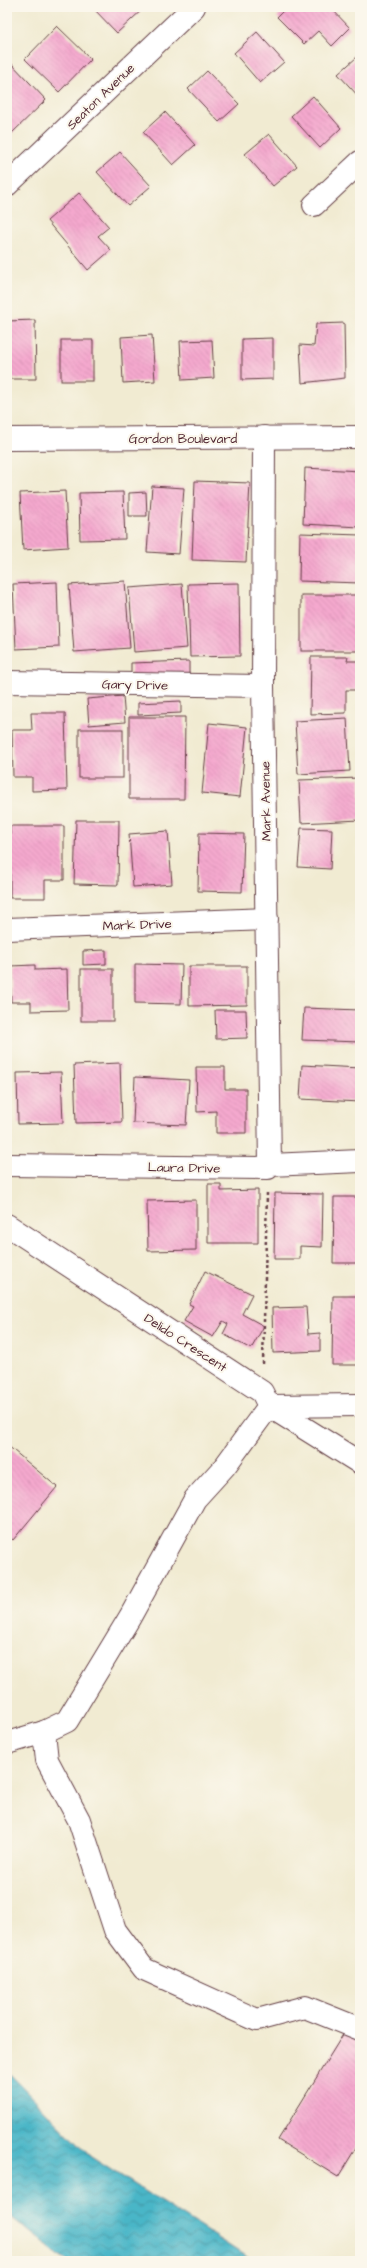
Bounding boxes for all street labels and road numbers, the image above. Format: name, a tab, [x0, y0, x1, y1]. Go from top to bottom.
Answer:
street label: Seaton Avenue	[63, 60, 139, 134]
street label: Gordon Boulevard	[129, 430, 238, 448]
street label: Gary Drive	[102, 675, 168, 696]
street label: Mark Avenue	[256, 761, 276, 841]
street label: Mark Drive	[102, 915, 172, 935]
street label: Laura Drive	[148, 1158, 220, 1178]
street label: Delido Crescent	[140, 1309, 231, 1377]

